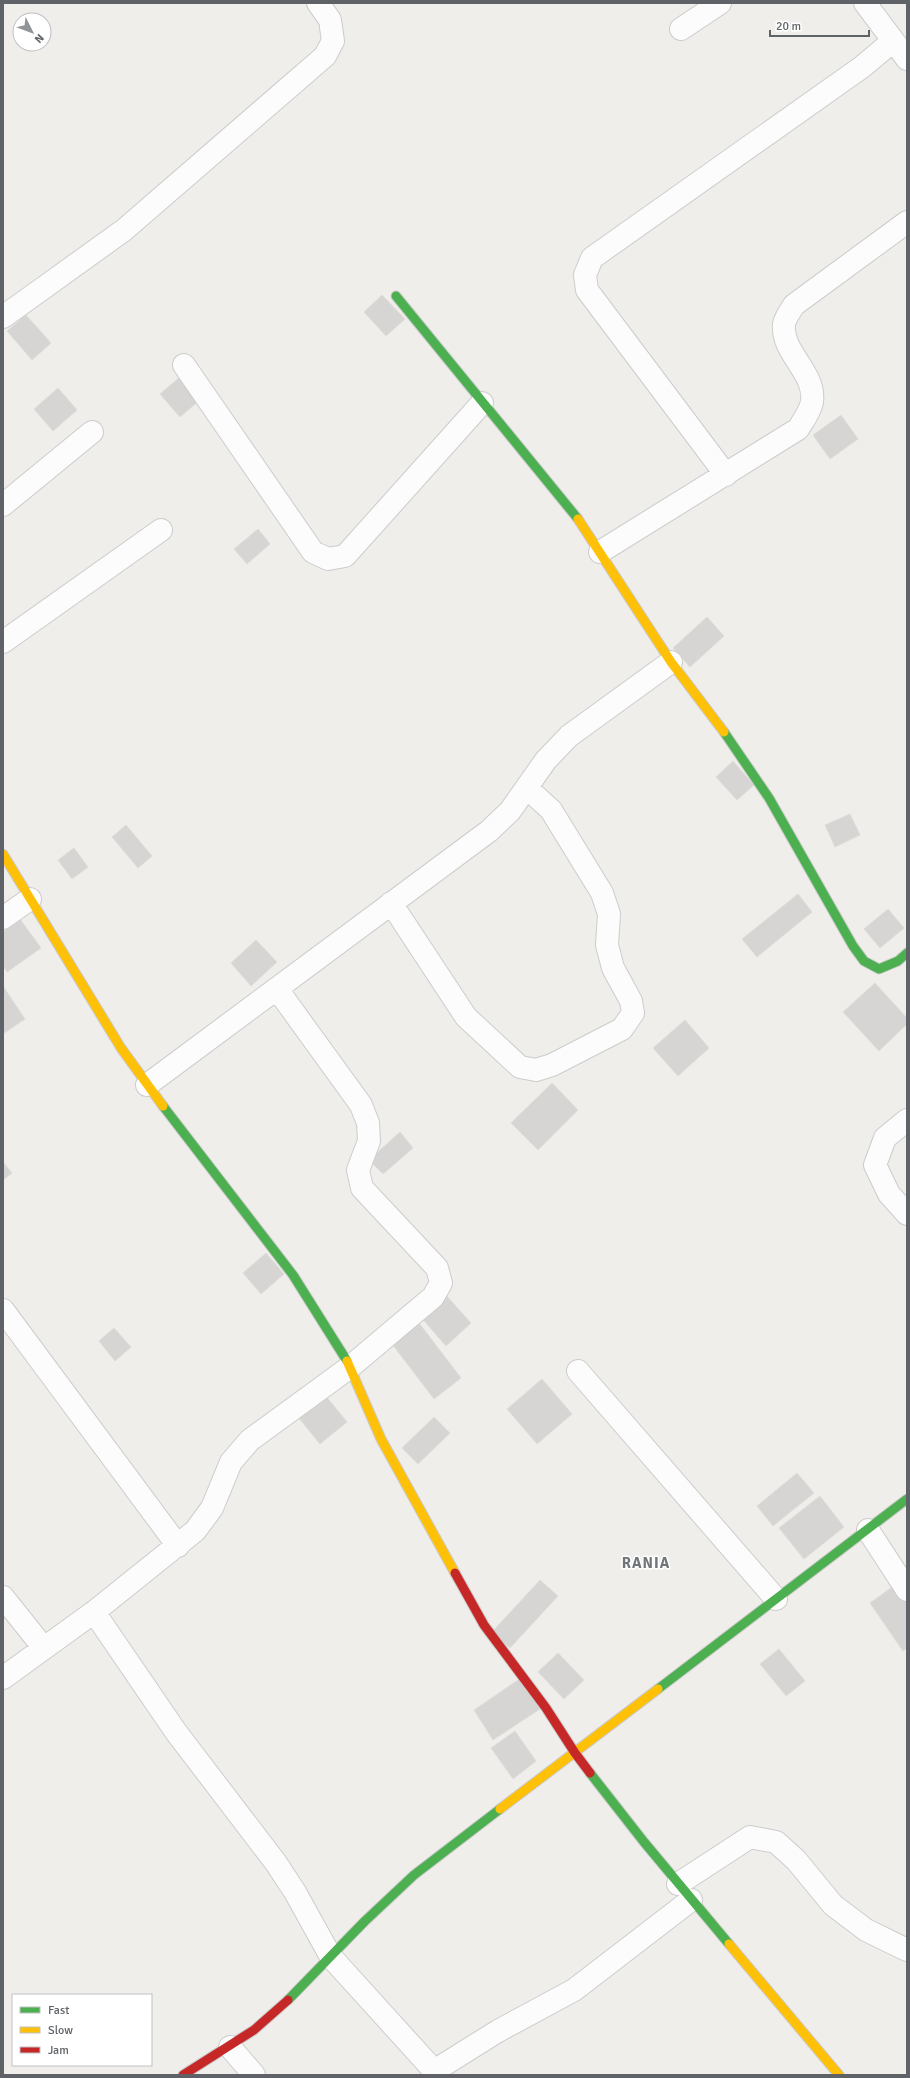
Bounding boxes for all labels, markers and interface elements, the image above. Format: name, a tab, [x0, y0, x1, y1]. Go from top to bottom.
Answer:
north arrow	[12, 12, 52, 52]
scale bar	[770, 12, 869, 38]
text: 20 m	[776, 19, 801, 34]
text: N	[32, 31, 46, 46]
district label: RANIA	[622, 1554, 670, 1572]
legend	[12, 1994, 152, 2066]
text: Fast	[48, 2003, 69, 2018]
text: Slow	[48, 2023, 73, 2038]
text: Jam	[48, 2043, 69, 2058]

